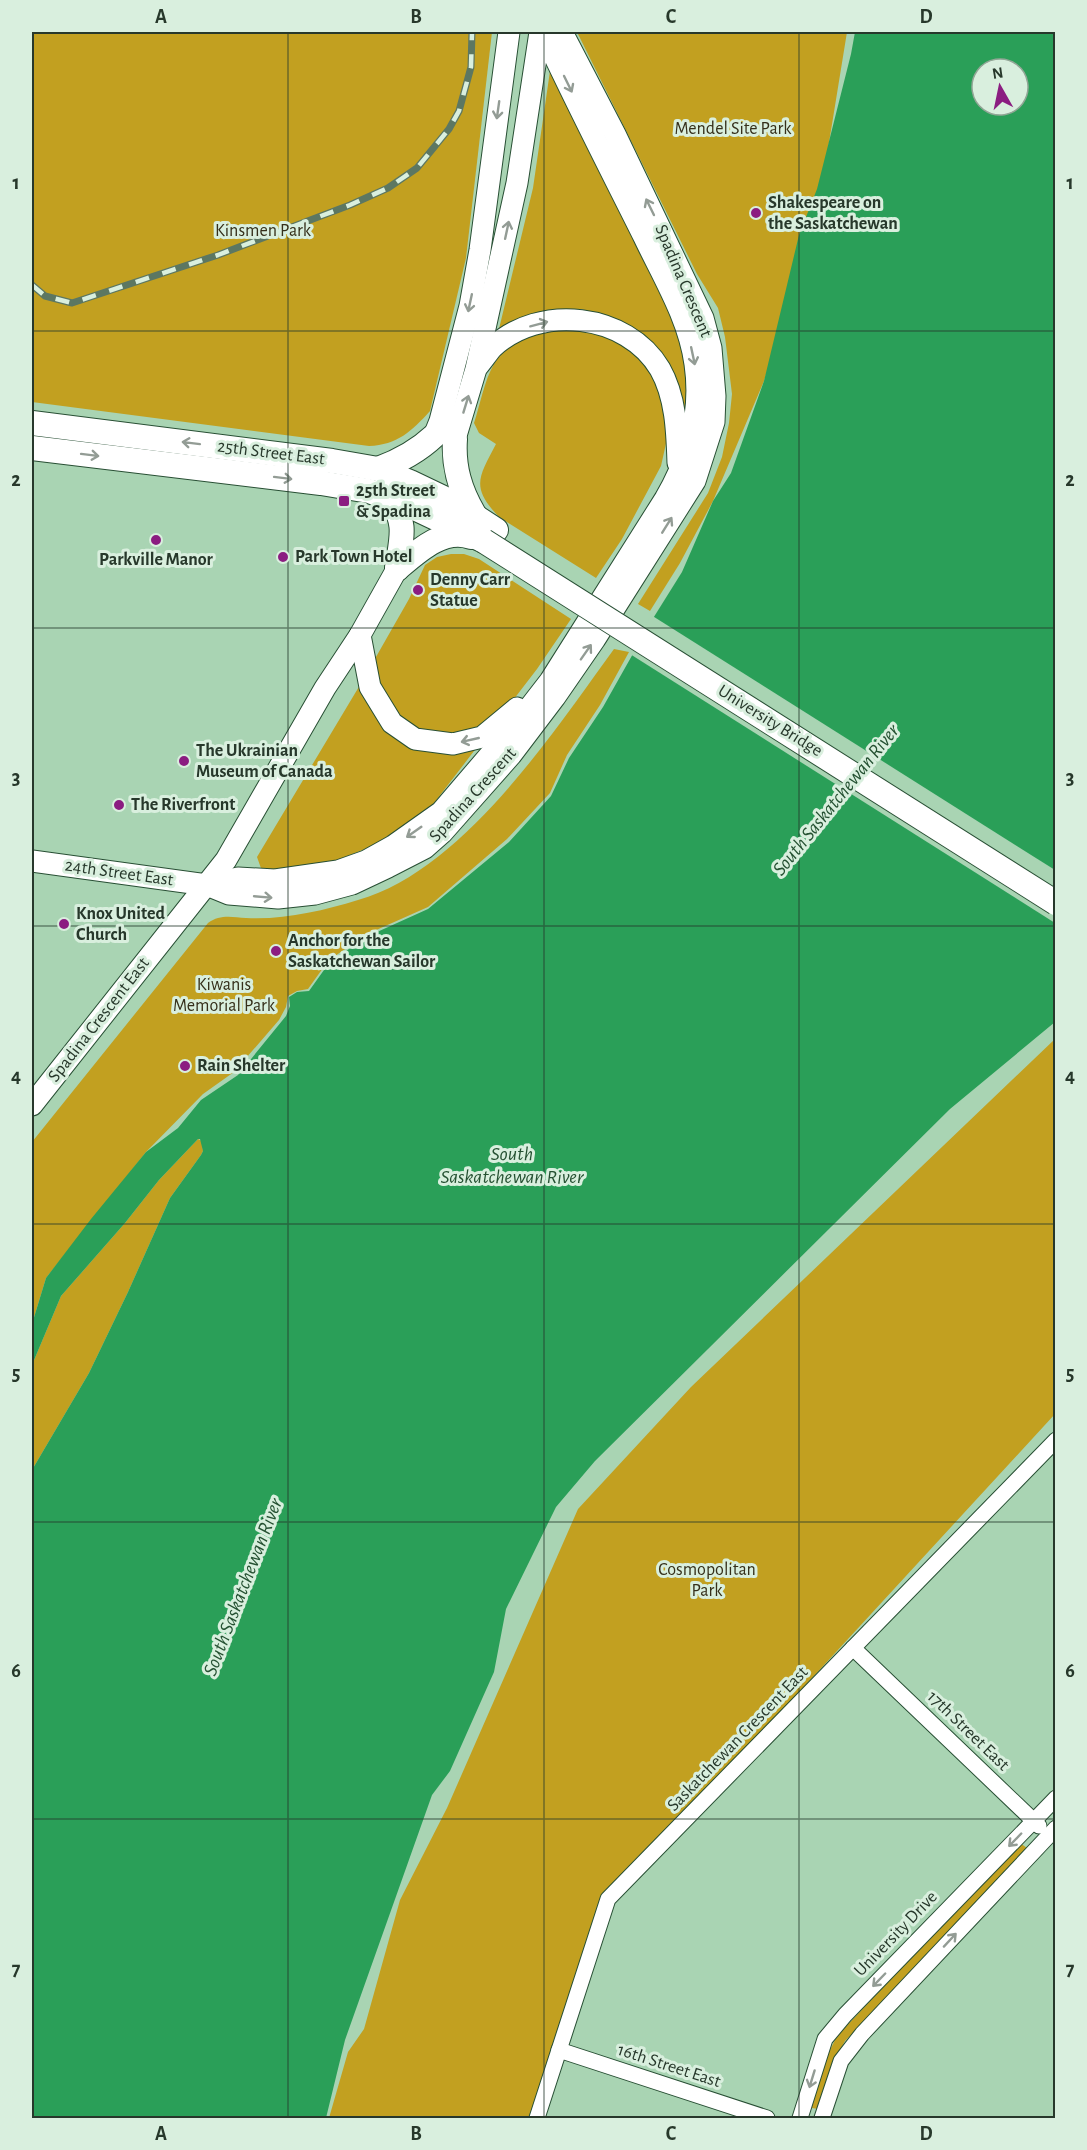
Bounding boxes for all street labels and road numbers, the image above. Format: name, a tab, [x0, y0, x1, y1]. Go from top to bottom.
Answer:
street label: Spadina Crescent	[651, 222, 715, 340]
street label: 25th Street East	[216, 437, 326, 469]
street label: University Bridge	[715, 682, 825, 760]
street label: Spadina Crescent	[426, 744, 520, 846]
street label: 24th Street East	[64, 856, 175, 890]
street label: Spadina Crescent East	[45, 954, 153, 1086]
street label: Saskatchewan Crescent East	[664, 1663, 812, 1815]
street label: 17th Street East	[924, 1688, 1013, 1775]
street label: University Drive	[851, 1888, 941, 1980]
street label: 16th Street East	[615, 2041, 723, 2091]

